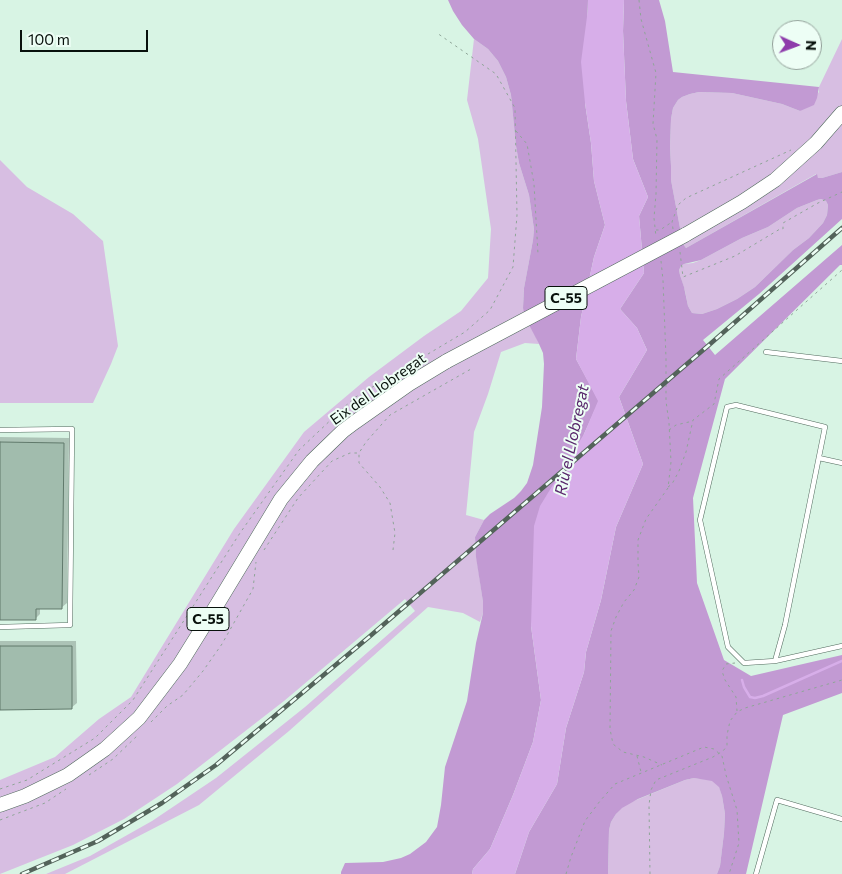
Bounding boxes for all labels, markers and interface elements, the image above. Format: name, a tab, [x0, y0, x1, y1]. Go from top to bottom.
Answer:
scale bar	[22, 20, 150, 52]
north arrow	[772, 20, 822, 70]
text: 100 m	[28, 30, 70, 48]
text: N	[803, 40, 820, 51]
road number: C-55	[545, 286, 587, 310]
street label: Eix del Llobregat	[327, 349, 429, 429]
water label: Riu el Llobregat	[551, 383, 593, 497]
road number: C-55	[187, 608, 229, 630]

